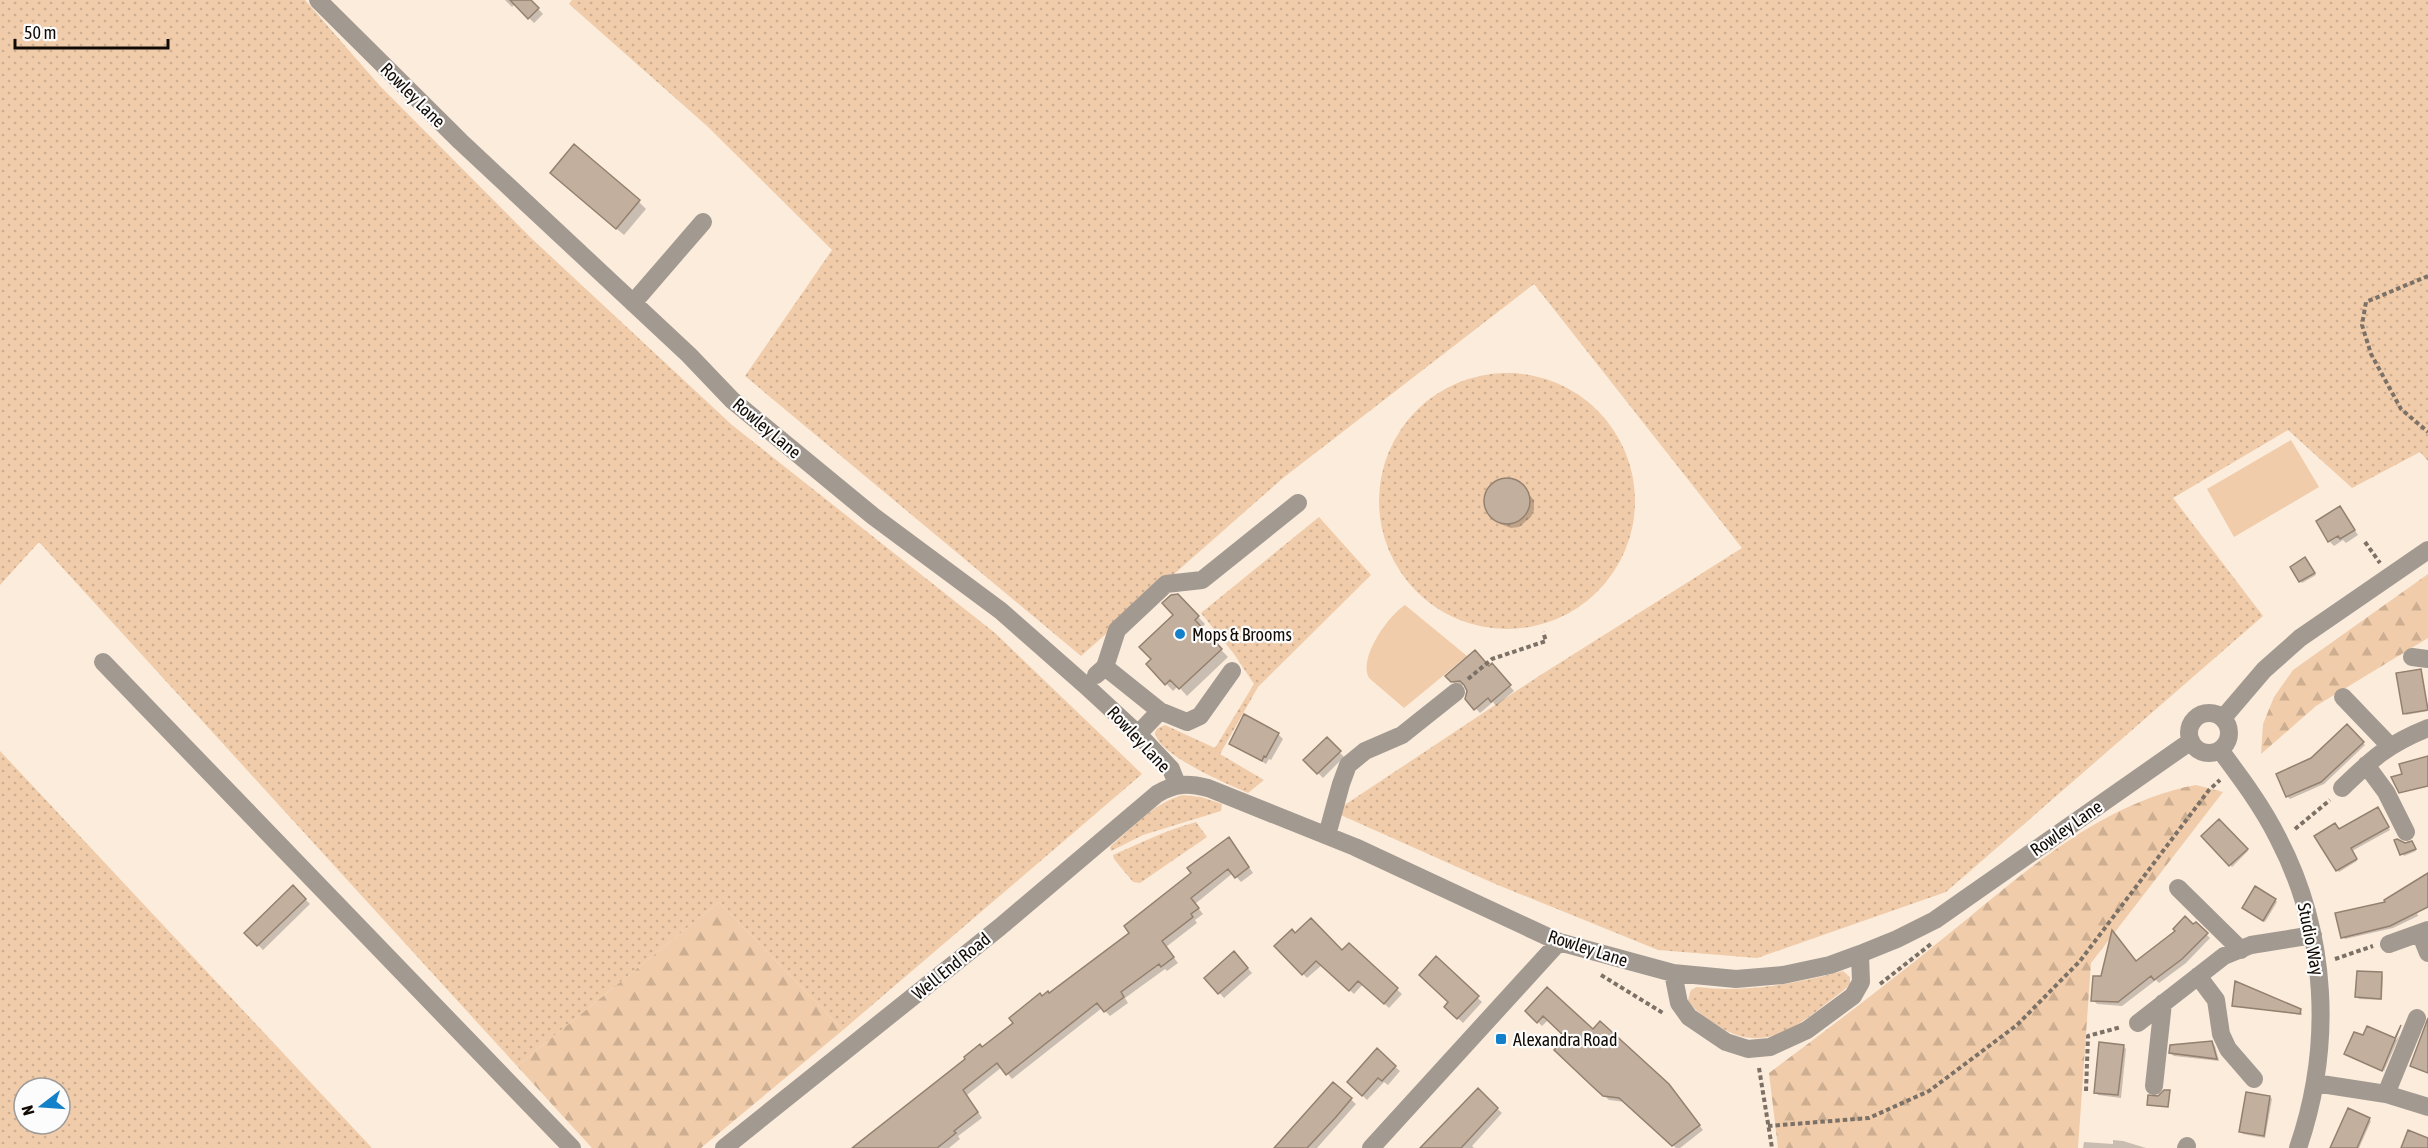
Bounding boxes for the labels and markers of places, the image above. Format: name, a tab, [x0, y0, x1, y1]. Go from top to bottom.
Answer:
place label: Mops & Brooms	[1192, 624, 1292, 645]
marker: Mops & Brooms	[1173, 627, 1187, 641]
place label: Alexandra Road	[1513, 1029, 1617, 1050]
marker: Alexandra Road	[1494, 1032, 1508, 1046]

